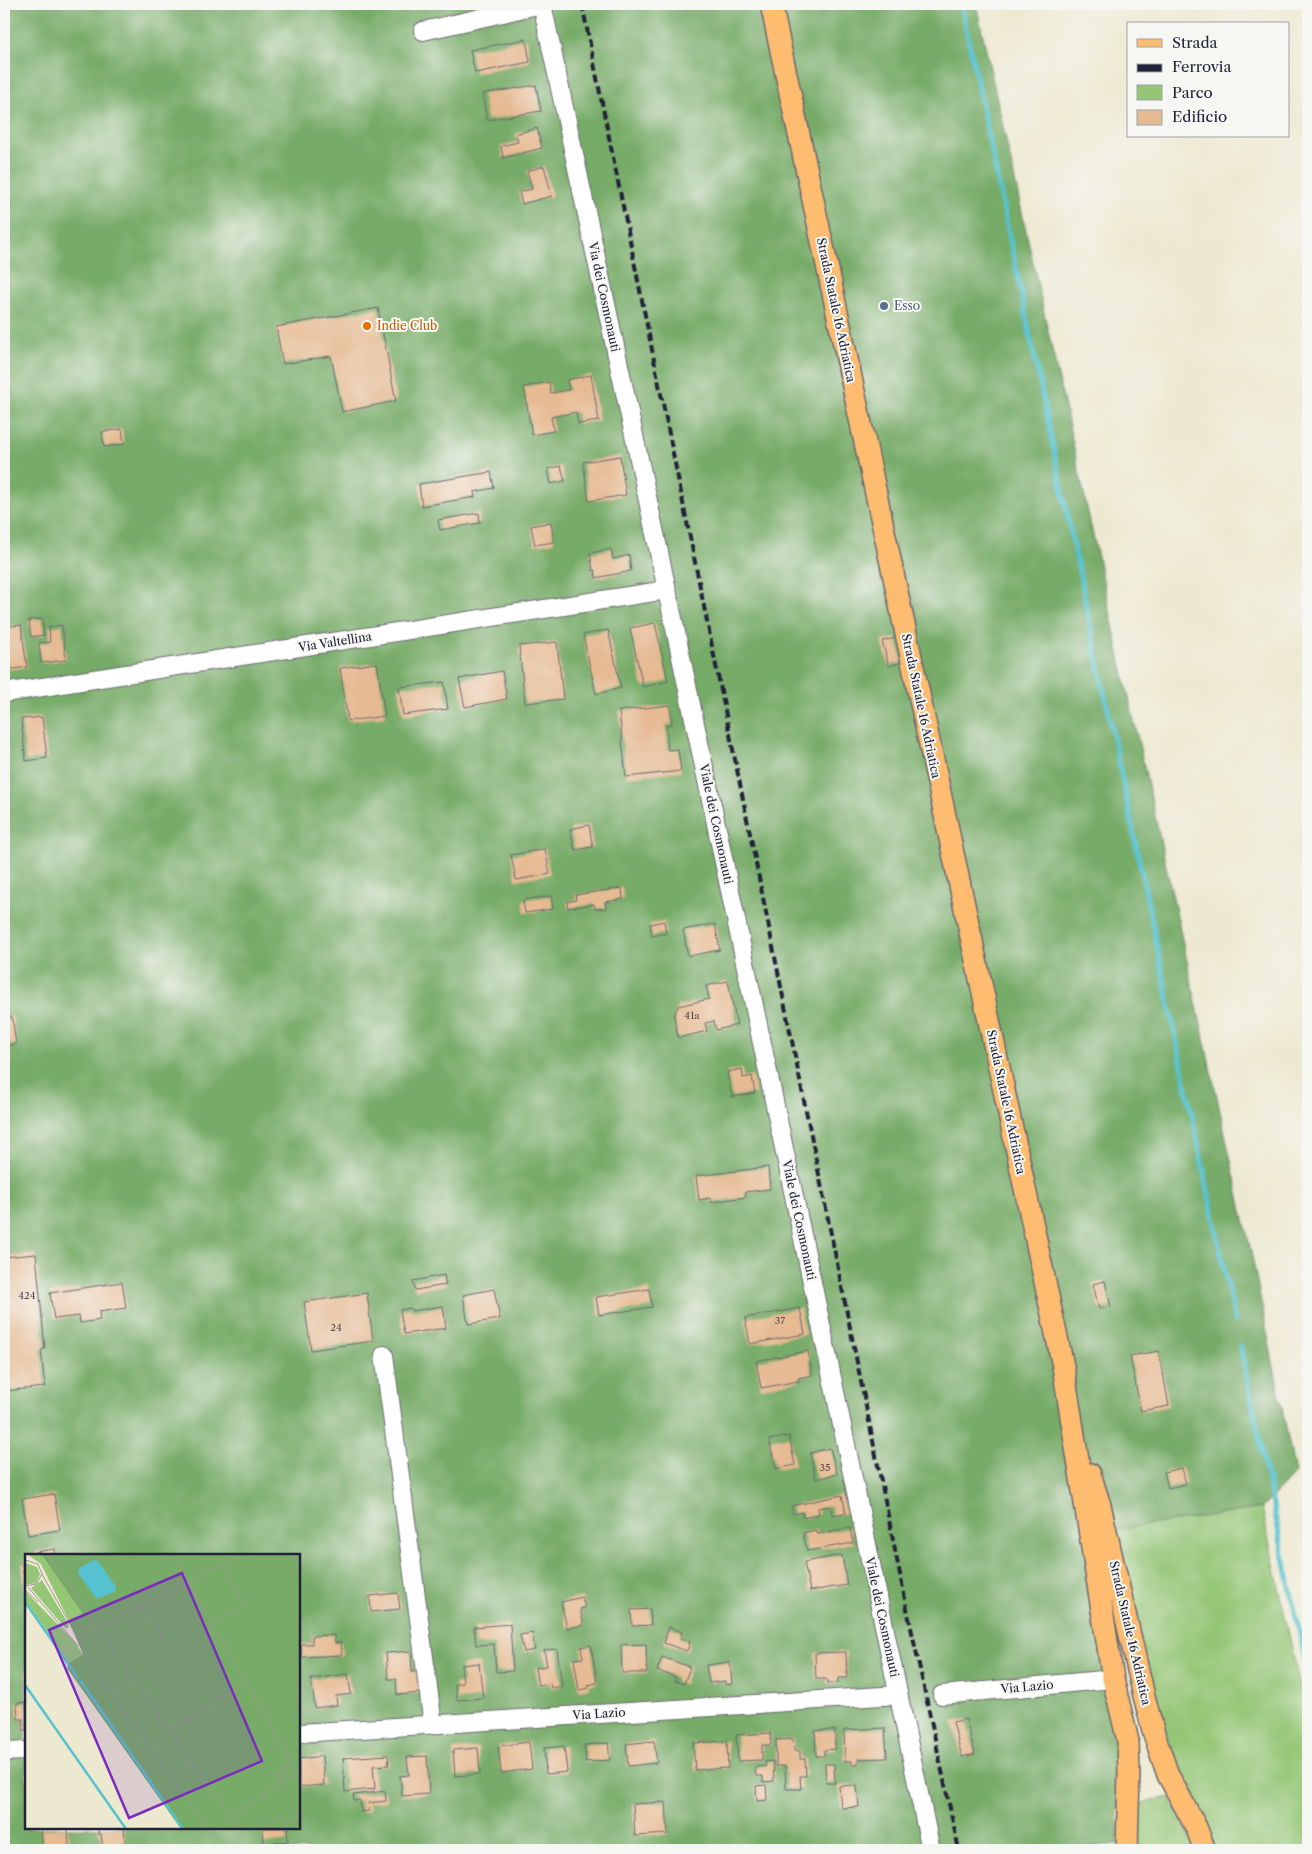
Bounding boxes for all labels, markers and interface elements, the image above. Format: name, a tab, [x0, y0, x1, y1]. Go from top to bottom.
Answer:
legend	[1127, 22, 1290, 138]
text: Strada	[1172, 33, 1218, 52]
text: Ferrovia	[1172, 57, 1231, 76]
text: Parco	[1172, 83, 1213, 102]
text: Edificio	[1172, 107, 1227, 126]
street label: Strada Statale 16 Adriatica	[814, 236, 859, 384]
street label: Via dei Cosmonauti	[585, 240, 624, 354]
place label: Esso	[894, 298, 920, 313]
marker: Esso	[878, 300, 890, 312]
place label: Indie Club	[377, 318, 437, 333]
marker: Indie Club	[361, 320, 373, 332]
street label: Via Valtellina	[296, 628, 373, 655]
street label: Strada Statale 16 Adriatica	[899, 632, 944, 780]
street label: Viale dei Cosmonauti	[696, 761, 737, 886]
house number: 41a	[684, 1009, 700, 1022]
street label: Strada Statale 16 Adriatica	[984, 1028, 1029, 1176]
street label: Viale dei Cosmonauti	[779, 1157, 820, 1282]
house number: 424	[18, 1289, 36, 1302]
house number: 37	[775, 1314, 785, 1327]
house number: 24	[330, 1321, 342, 1334]
house number: 35	[820, 1461, 830, 1474]
inset map	[25, 1554, 300, 1829]
street label: Viale dei Cosmonauti	[862, 1554, 903, 1679]
street label: Strada Statale 16 Adriatica	[1107, 1559, 1155, 1707]
street label: Via Lazio	[999, 1677, 1054, 1696]
street label: Via Lazio	[571, 1704, 626, 1723]

